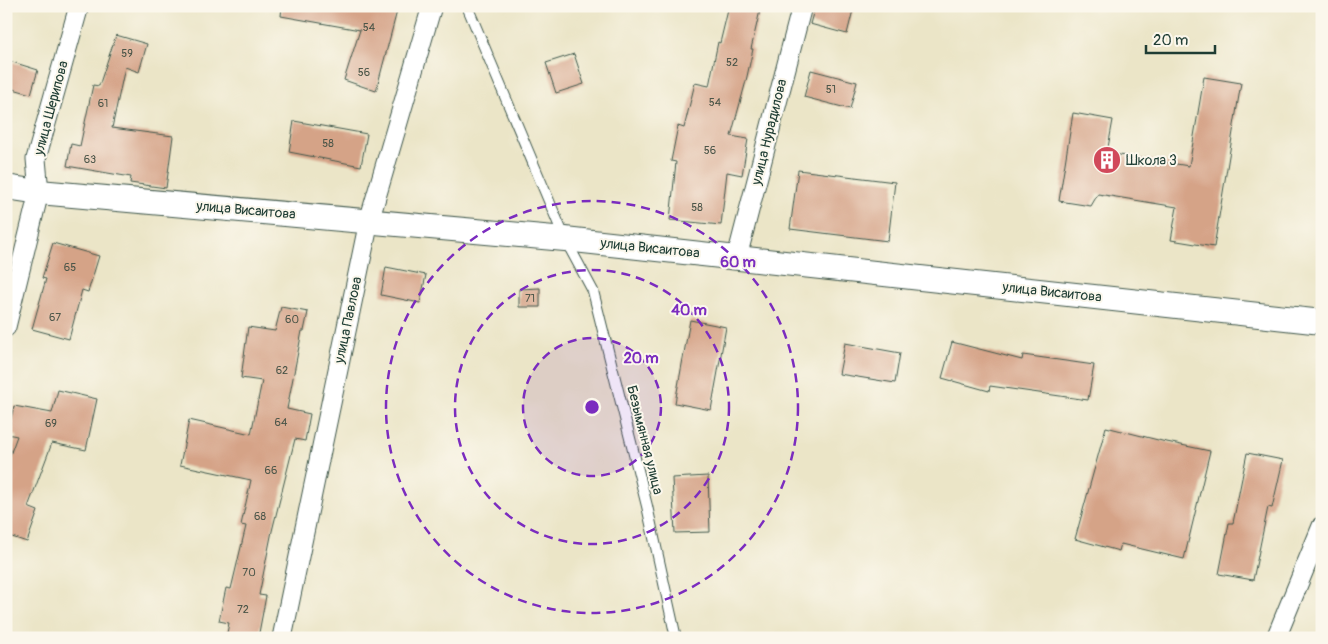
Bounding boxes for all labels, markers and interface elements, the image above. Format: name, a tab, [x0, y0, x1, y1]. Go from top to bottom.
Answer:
house number: 54	[363, 21, 376, 34]
scale bar	[1146, 22, 1214, 54]
text: 20 m	[1153, 31, 1188, 50]
house number: 59	[121, 47, 133, 60]
house number: 52	[726, 56, 738, 69]
street label: улица Шерипова	[30, 59, 72, 158]
house number: 56	[358, 66, 370, 79]
street label: улица Нурадилова	[747, 77, 790, 188]
house number: 51	[826, 83, 836, 96]
house number: 54	[709, 96, 722, 109]
house number: 61	[98, 97, 108, 110]
house number: 58	[322, 137, 334, 150]
house number: 56	[704, 144, 716, 157]
building icon: Школа 3	[1092, 145, 1122, 175]
place label: Школа 3	[1126, 152, 1177, 169]
house number: 63	[84, 153, 96, 166]
street label: улица Висаитова	[195, 197, 296, 223]
house number: 58	[691, 201, 703, 214]
street label: улица Висаитова	[598, 234, 701, 262]
text: 60 m	[720, 253, 756, 272]
house number: 65	[64, 261, 76, 274]
street label: улица Павлова	[330, 275, 365, 366]
street label: улица Висаитова	[1000, 278, 1103, 306]
house number: 71	[525, 292, 535, 305]
text: 40 m	[671, 301, 707, 320]
house number: 67	[49, 311, 61, 324]
house number: 60	[285, 313, 299, 326]
text: 20 m	[623, 349, 659, 368]
house number: 62	[276, 364, 288, 377]
street label: Безымянная улица	[623, 384, 667, 496]
centre of rings	[583, 398, 601, 416]
house number: 64	[275, 416, 288, 429]
house number: 69	[45, 417, 57, 430]
house number: 66	[265, 464, 277, 477]
house number: 68	[254, 510, 266, 523]
house number: 70	[242, 566, 256, 579]
house number: 72	[237, 603, 249, 616]

